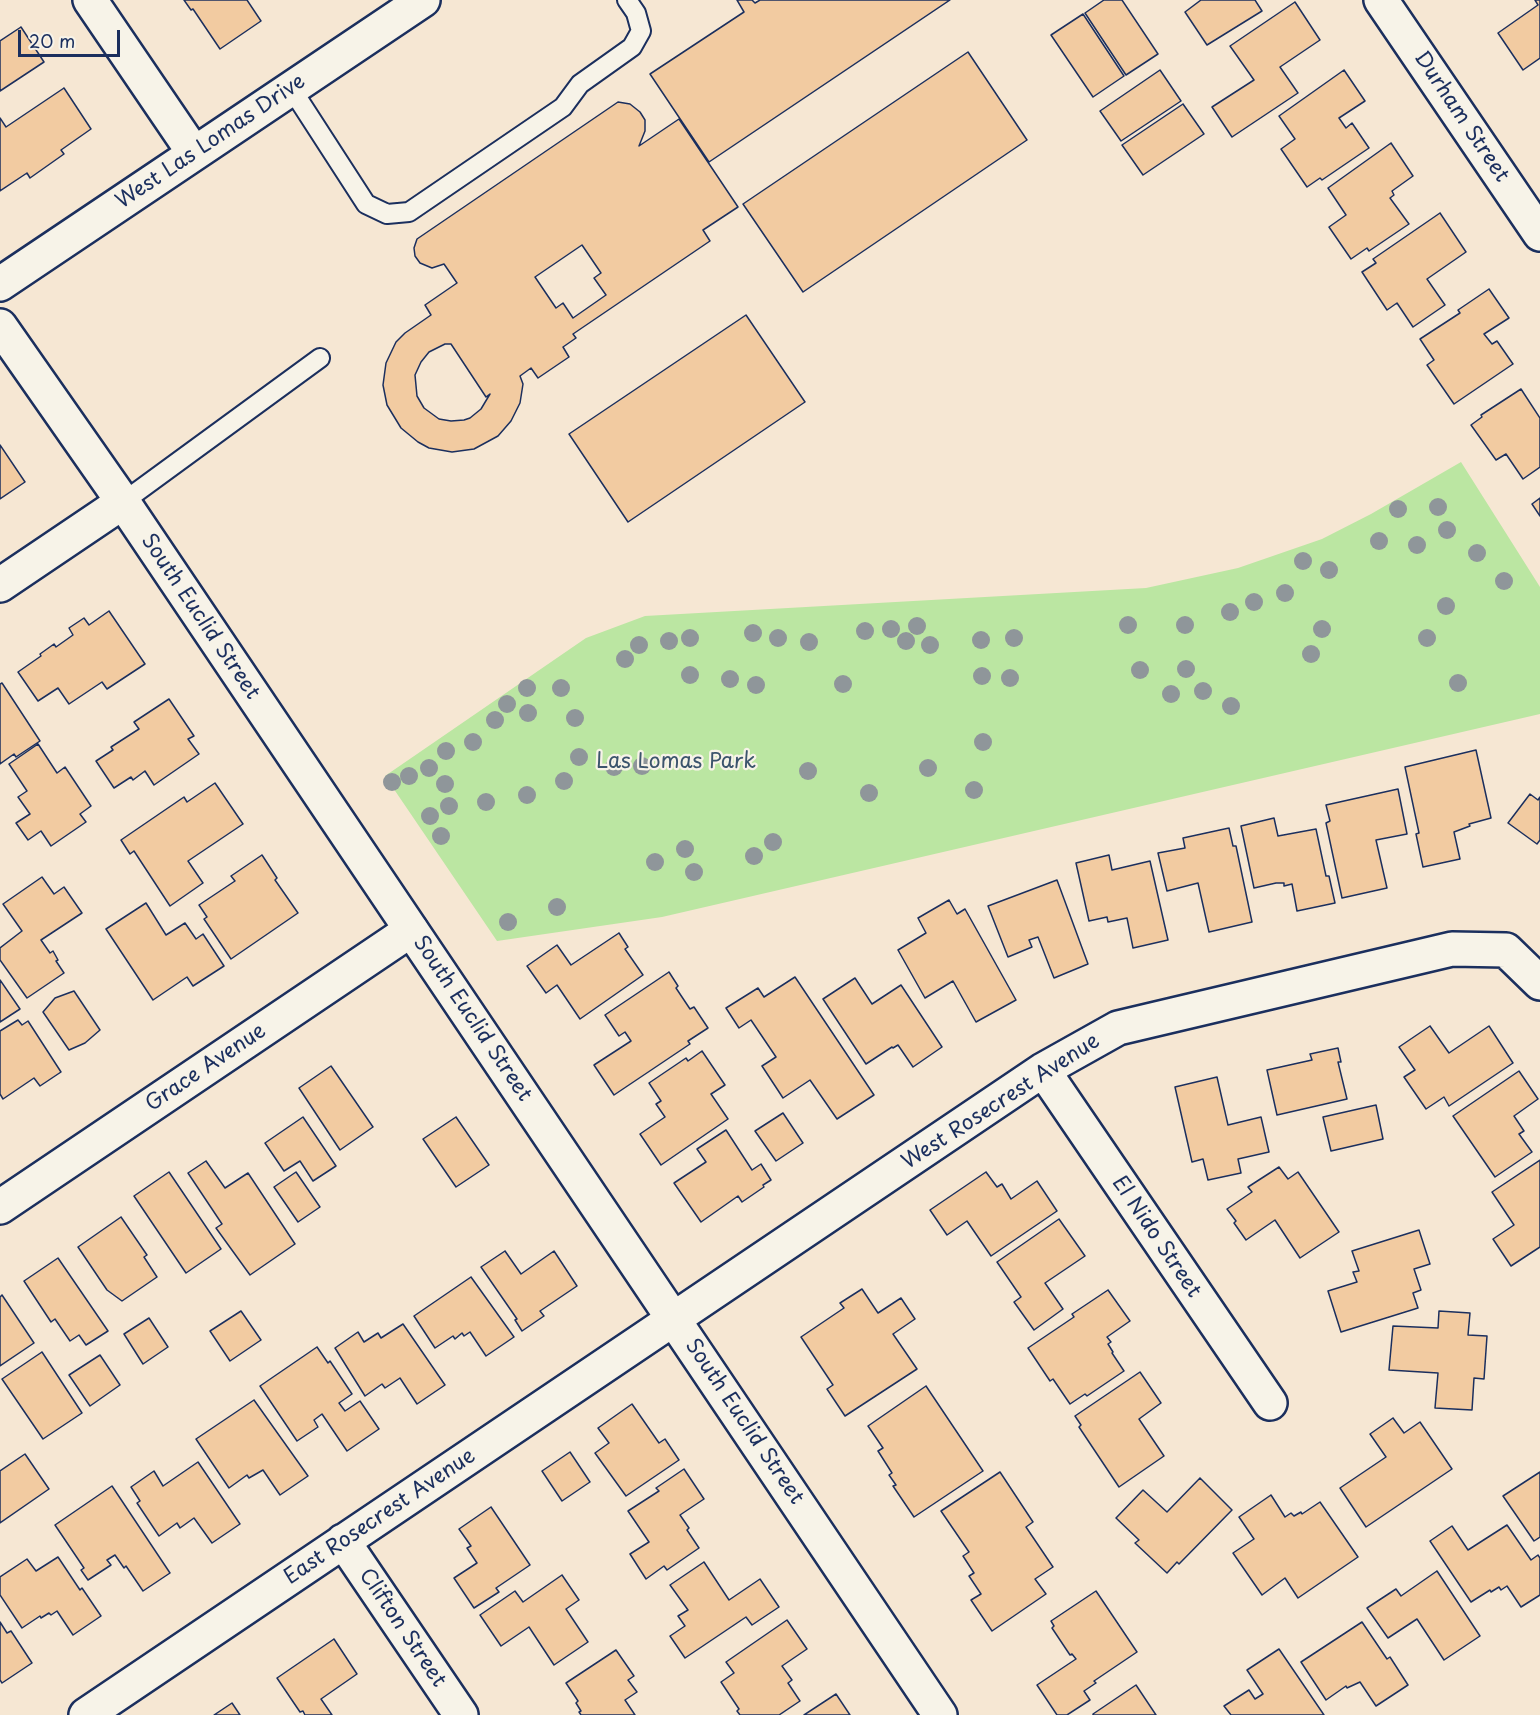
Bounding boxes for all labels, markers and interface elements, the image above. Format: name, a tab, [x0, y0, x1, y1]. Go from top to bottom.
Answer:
scale bar	[21, 18, 123, 56]
text: 20 m	[29, 27, 75, 54]
street label: Durham Street	[1408, 47, 1514, 187]
street label: West Las Lomas Drive	[112, 69, 310, 215]
street label: South Euclid Street	[135, 530, 265, 704]
park label: Las Lomas Park	[596, 749, 756, 775]
street label: South Euclid Street	[407, 932, 537, 1106]
street label: Grace Avenue	[141, 1019, 271, 1117]
street label: West Rosecrest Avenue	[897, 1029, 1105, 1175]
street label: El Nido Street	[1106, 1171, 1206, 1303]
street label: South Euclid Street	[679, 1335, 809, 1509]
street label: East Rosecrest Avenue	[280, 1444, 480, 1590]
street label: Clifton Street	[353, 1564, 451, 1692]

